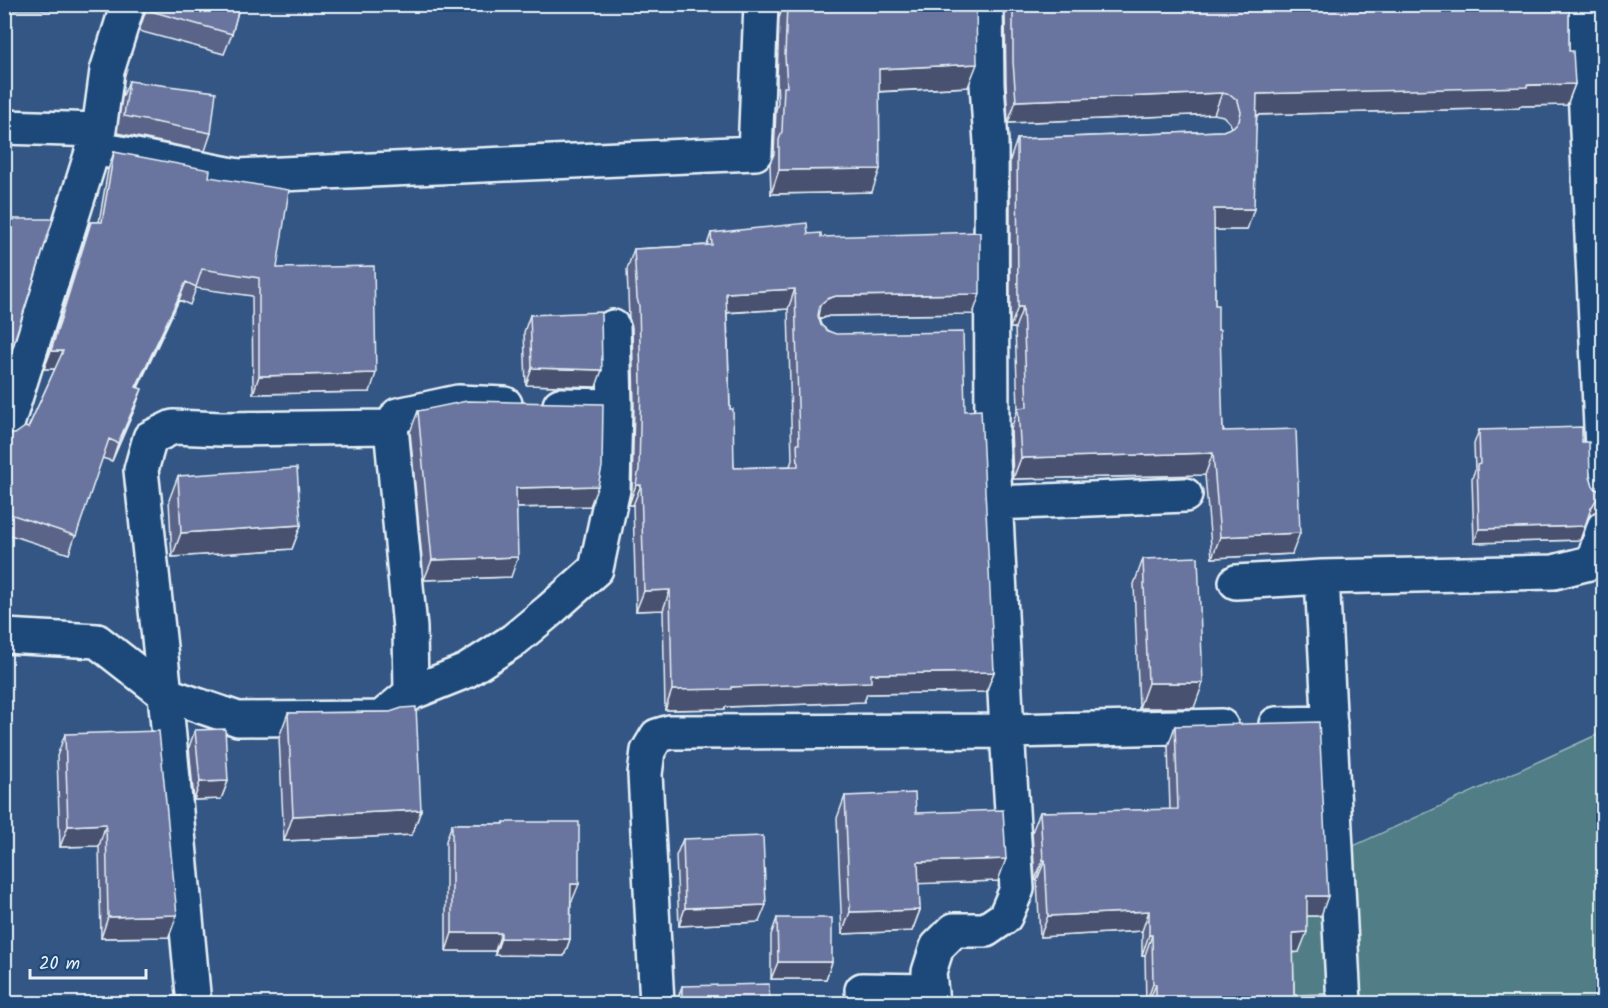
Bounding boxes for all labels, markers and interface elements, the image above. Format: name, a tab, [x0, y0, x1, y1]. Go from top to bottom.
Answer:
scale bar	[30, 942, 146, 980]
text: 20 m	[39, 950, 80, 979]

